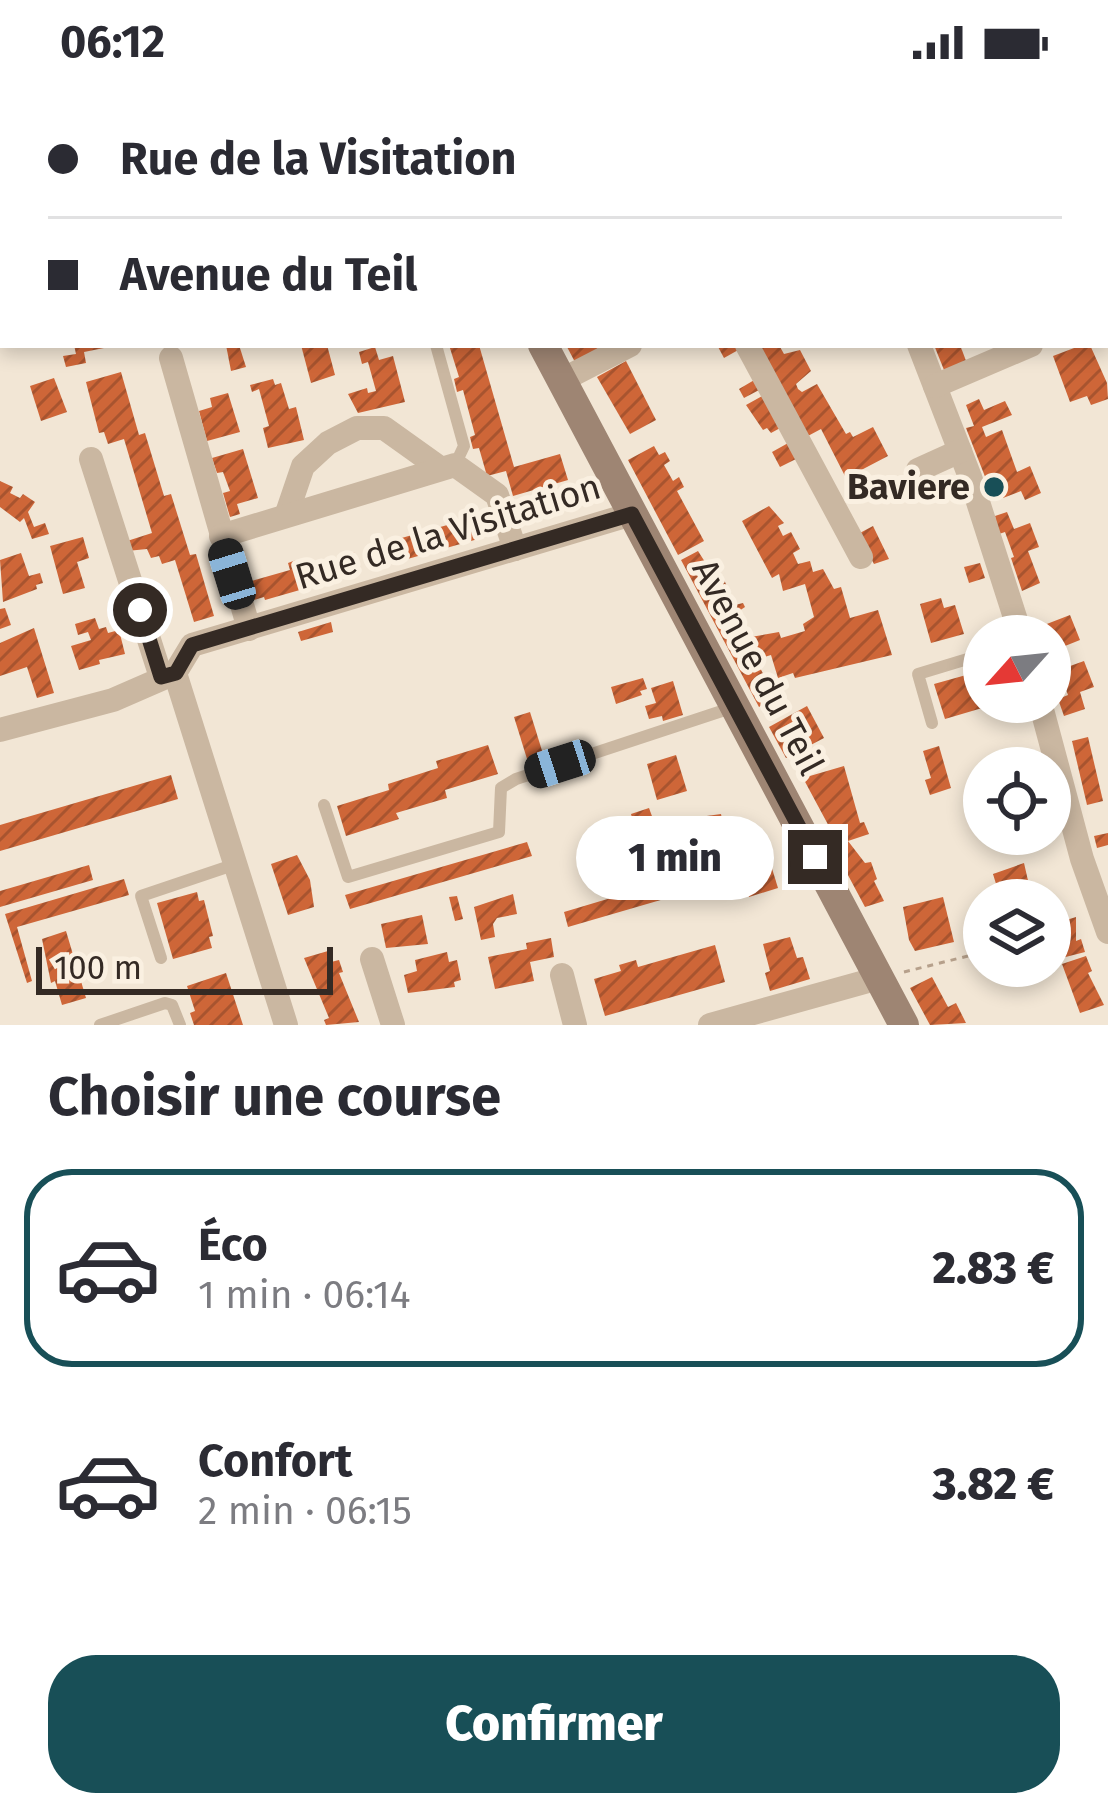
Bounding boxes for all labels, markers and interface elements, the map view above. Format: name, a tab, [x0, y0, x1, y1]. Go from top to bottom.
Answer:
text: 06:12	[60, 15, 165, 69]
text: Rue de la Visitation	[120, 132, 517, 186]
text: Avenue du Teil	[120, 248, 417, 302]
street label: Rue de la Visitation	[290, 465, 606, 599]
place label: Baviere	[847, 465, 970, 509]
marker: Baviere	[981, 474, 1007, 500]
car	[204, 534, 260, 614]
street label: Avenue du Teil	[683, 552, 833, 782]
route start	[113, 583, 167, 637]
north arrow	[963, 615, 1071, 723]
map controls	[963, 615, 1071, 987]
car	[520, 736, 600, 792]
button: locate	[963, 747, 1071, 855]
callout: 1 min	[575, 815, 773, 899]
route end	[788, 830, 842, 884]
text: 1 min	[628, 835, 722, 881]
button: layers	[963, 879, 1071, 987]
scale bar	[36, 941, 333, 994]
text: 100 m	[54, 948, 142, 988]
text: Choisir une course	[48, 1065, 501, 1129]
icon: car	[54, 1214, 162, 1322]
text: Éco	[198, 1218, 268, 1272]
text: 2.83 €	[932, 1241, 1054, 1295]
text: 1 min · 06:14	[198, 1272, 411, 1318]
icon: car	[54, 1430, 162, 1538]
text: Confort	[198, 1434, 353, 1488]
text: 3.82 €	[933, 1457, 1054, 1511]
text: 2 min · 06:15	[198, 1488, 412, 1534]
button: Confirmer	[48, 1655, 1060, 1793]

